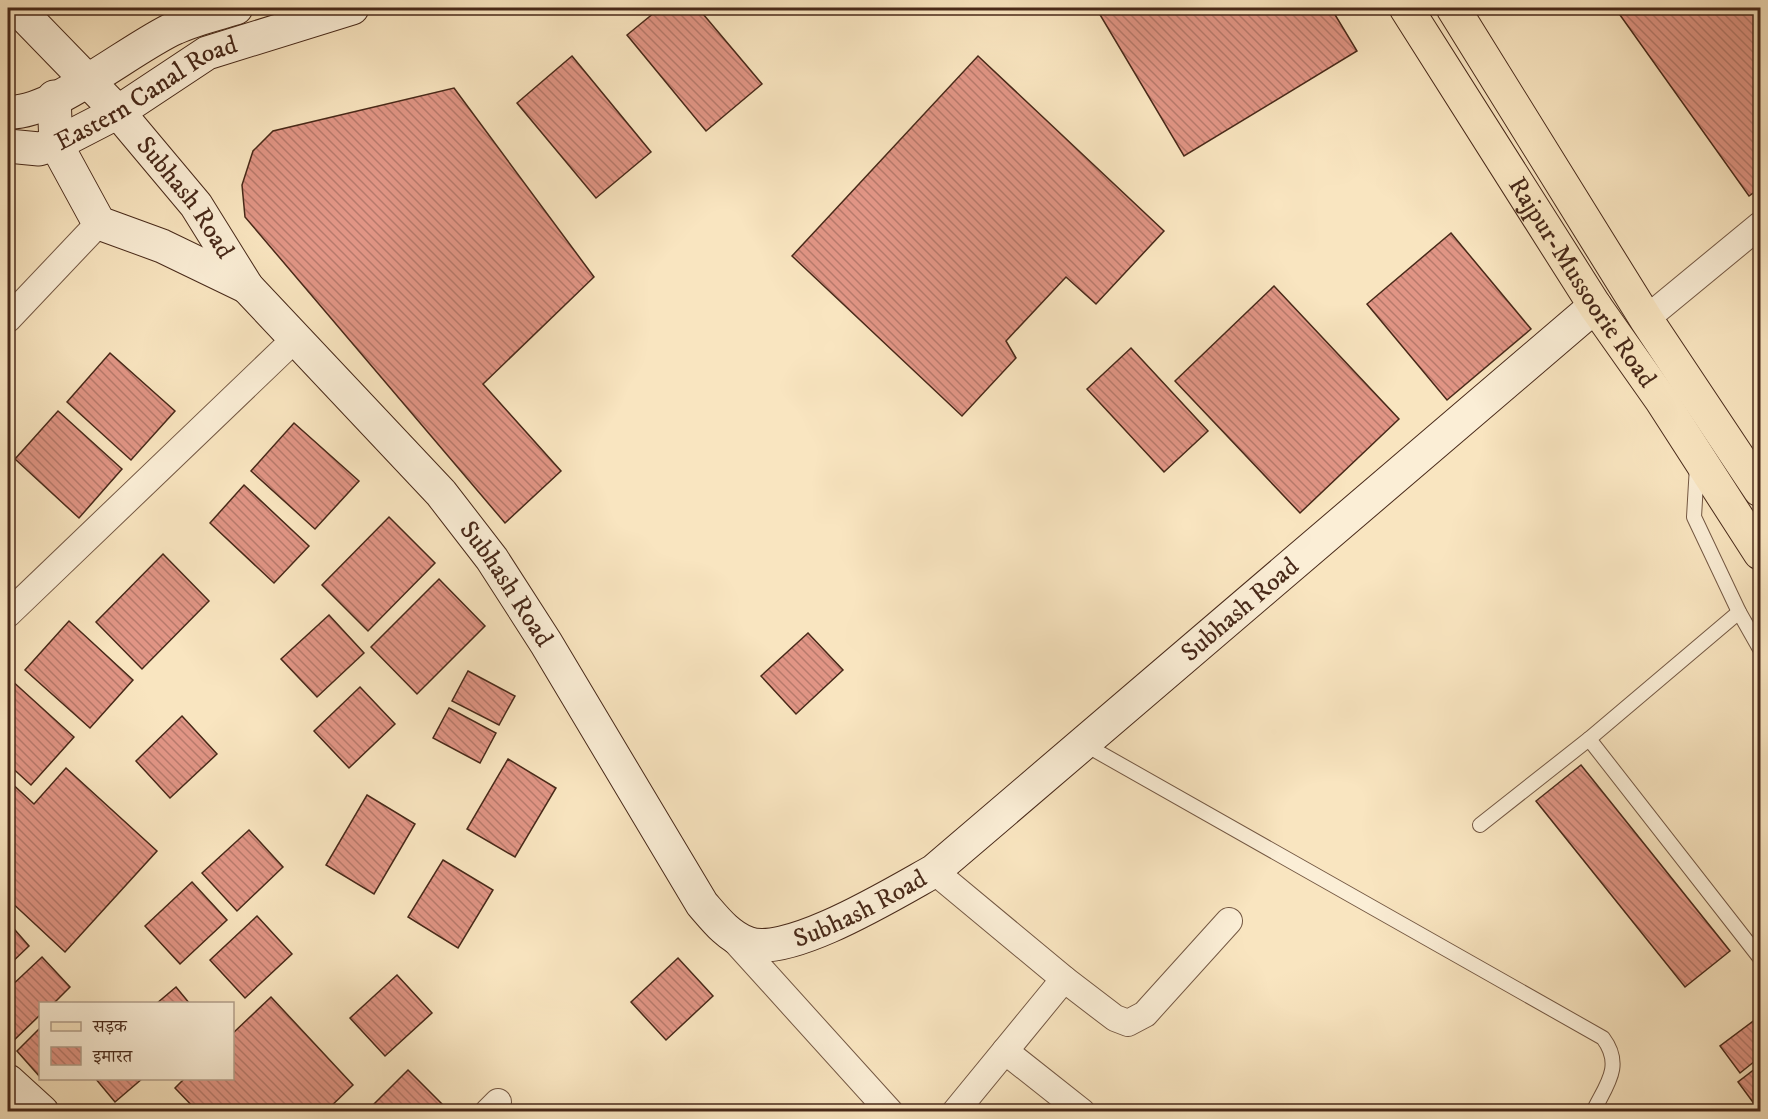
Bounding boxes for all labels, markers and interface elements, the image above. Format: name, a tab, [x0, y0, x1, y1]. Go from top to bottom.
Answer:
street label: Eastern Canal Road	[49, 28, 241, 158]
street label: Subhash Road	[129, 129, 242, 265]
street label: Rajpur-Mussoorie Road	[1501, 171, 1664, 394]
street label: Subhash Road	[452, 514, 561, 653]
street label: Subhash Road	[1174, 550, 1306, 669]
street label: Subhash Road	[789, 862, 933, 955]
legend	[39, 1002, 234, 1080]
text: सड़क	[92, 1016, 128, 1038]
text: इमारत	[92, 1046, 133, 1068]

